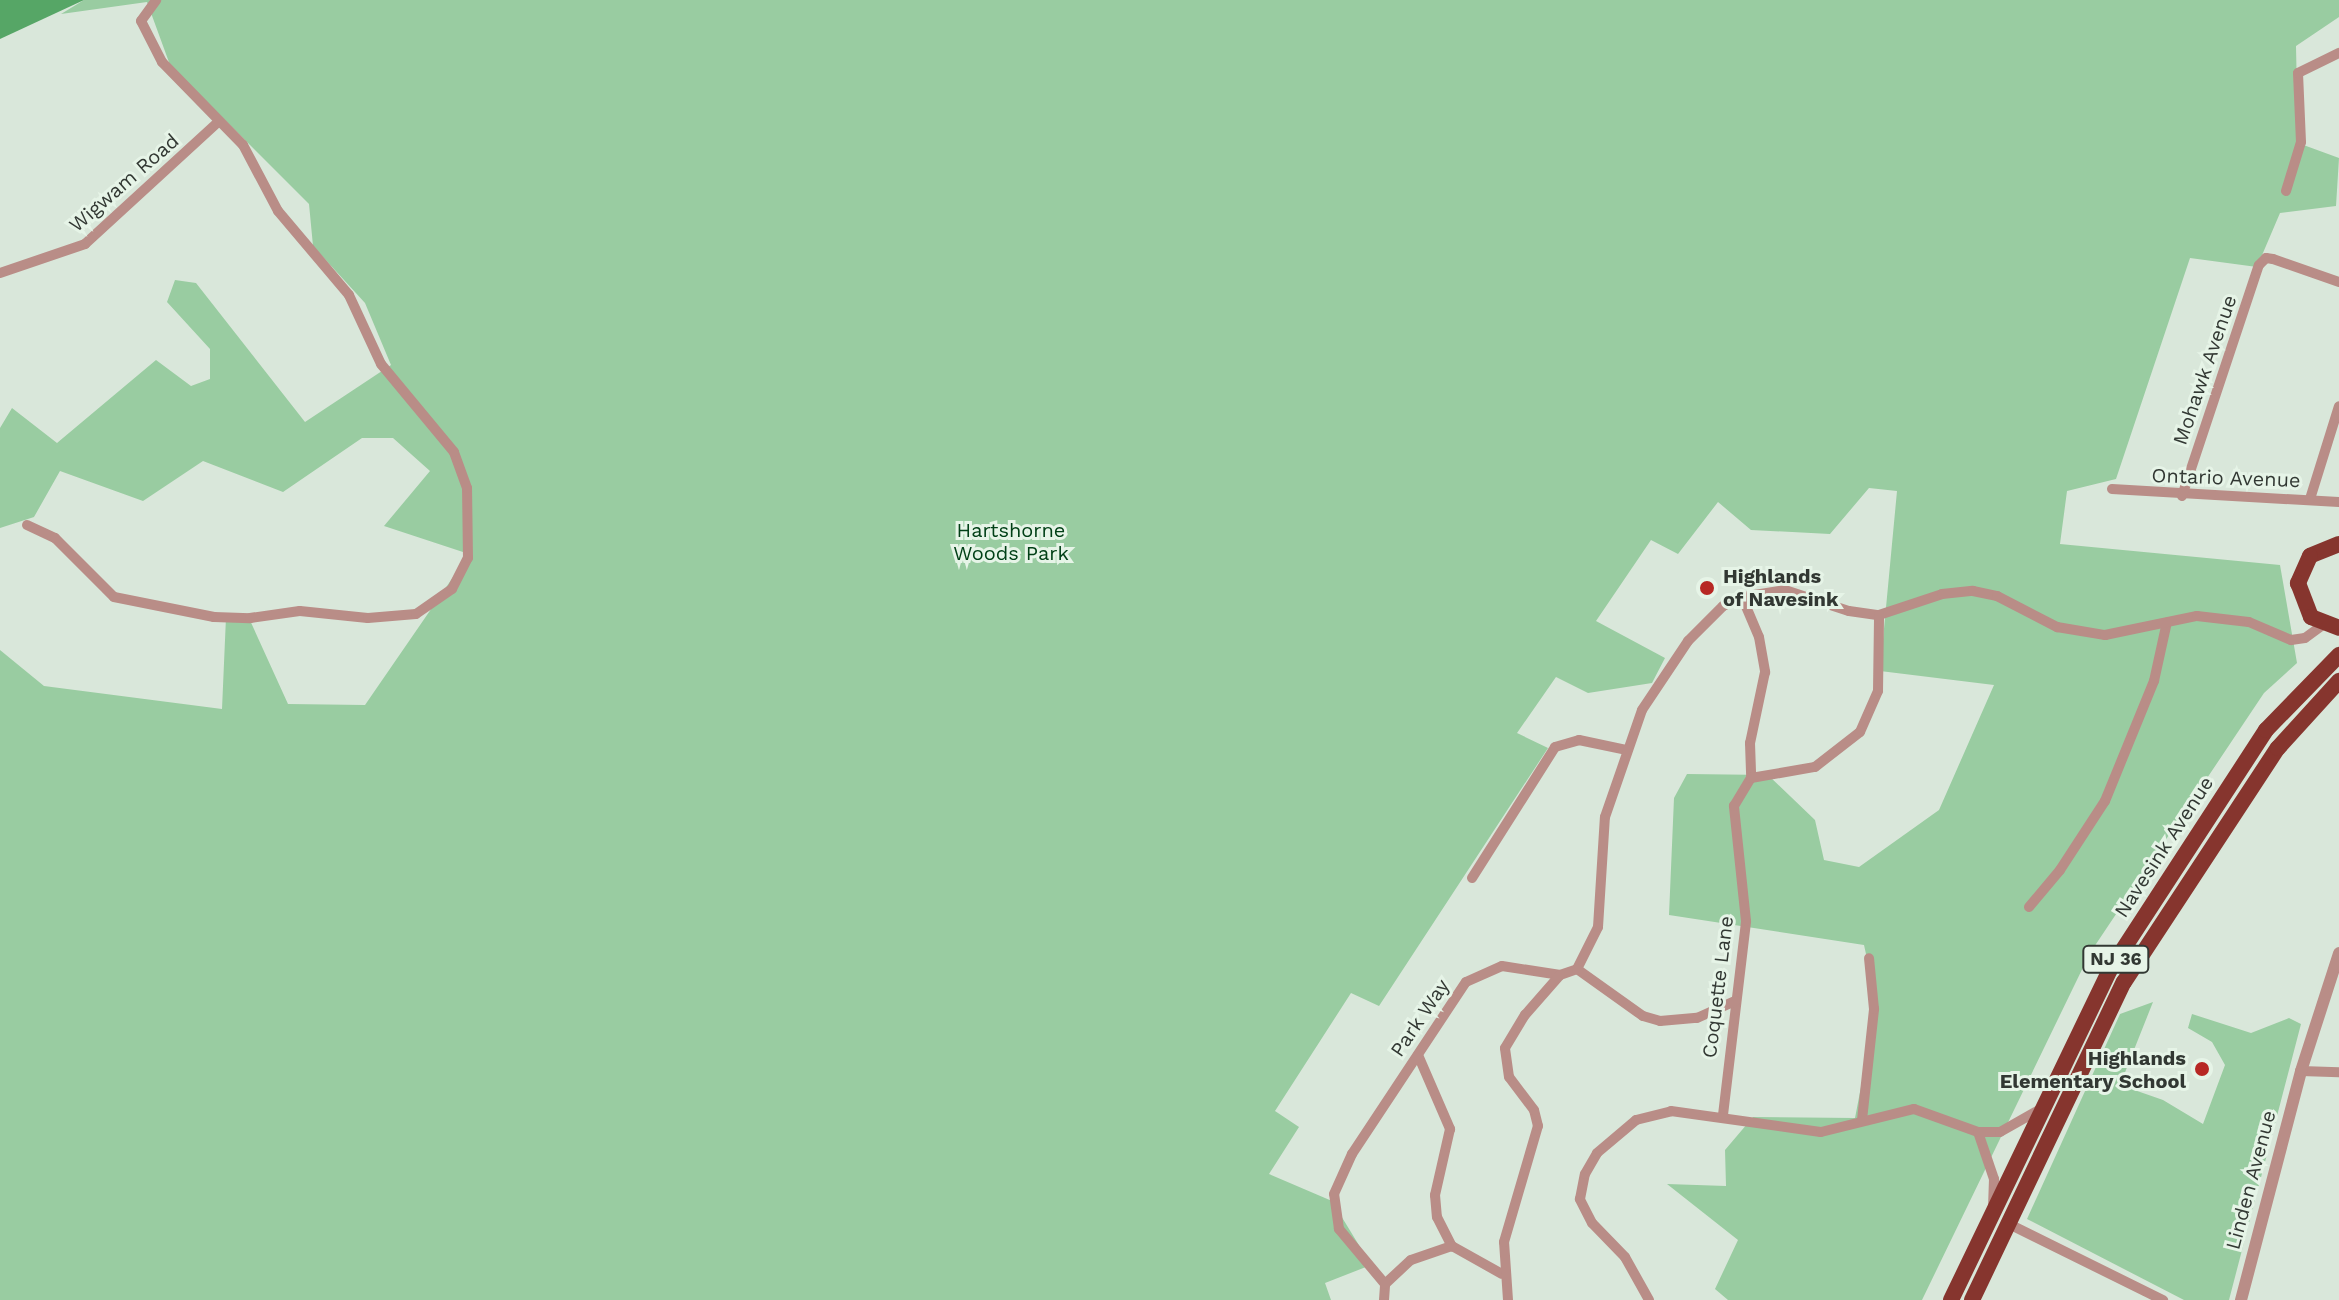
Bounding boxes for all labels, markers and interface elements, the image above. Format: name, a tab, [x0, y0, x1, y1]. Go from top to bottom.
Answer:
street label: Wigwam Road	[64, 129, 184, 237]
street label: Mohawk Avenue	[2168, 291, 2242, 449]
street label: Ontario Avenue	[2151, 463, 2301, 493]
park label: Hartshorne Woods Park	[953, 518, 1069, 565]
place label: Highlands of Navesink	[1723, 564, 1839, 611]
marker: Highlands of Navesink	[1698, 579, 1716, 597]
street label: Navesink Avenue	[2109, 771, 2219, 923]
street label: Coquette Lane	[1697, 915, 1739, 1059]
road number: NJ 36	[2082, 945, 2150, 973]
street label: Park Way	[1385, 974, 1455, 1062]
place label: Highlands Elementary School	[1999, 1046, 2186, 1093]
marker: Highlands Elementary School	[2193, 1060, 2211, 1078]
street label: Linden Avenue	[2221, 1108, 2281, 1252]

